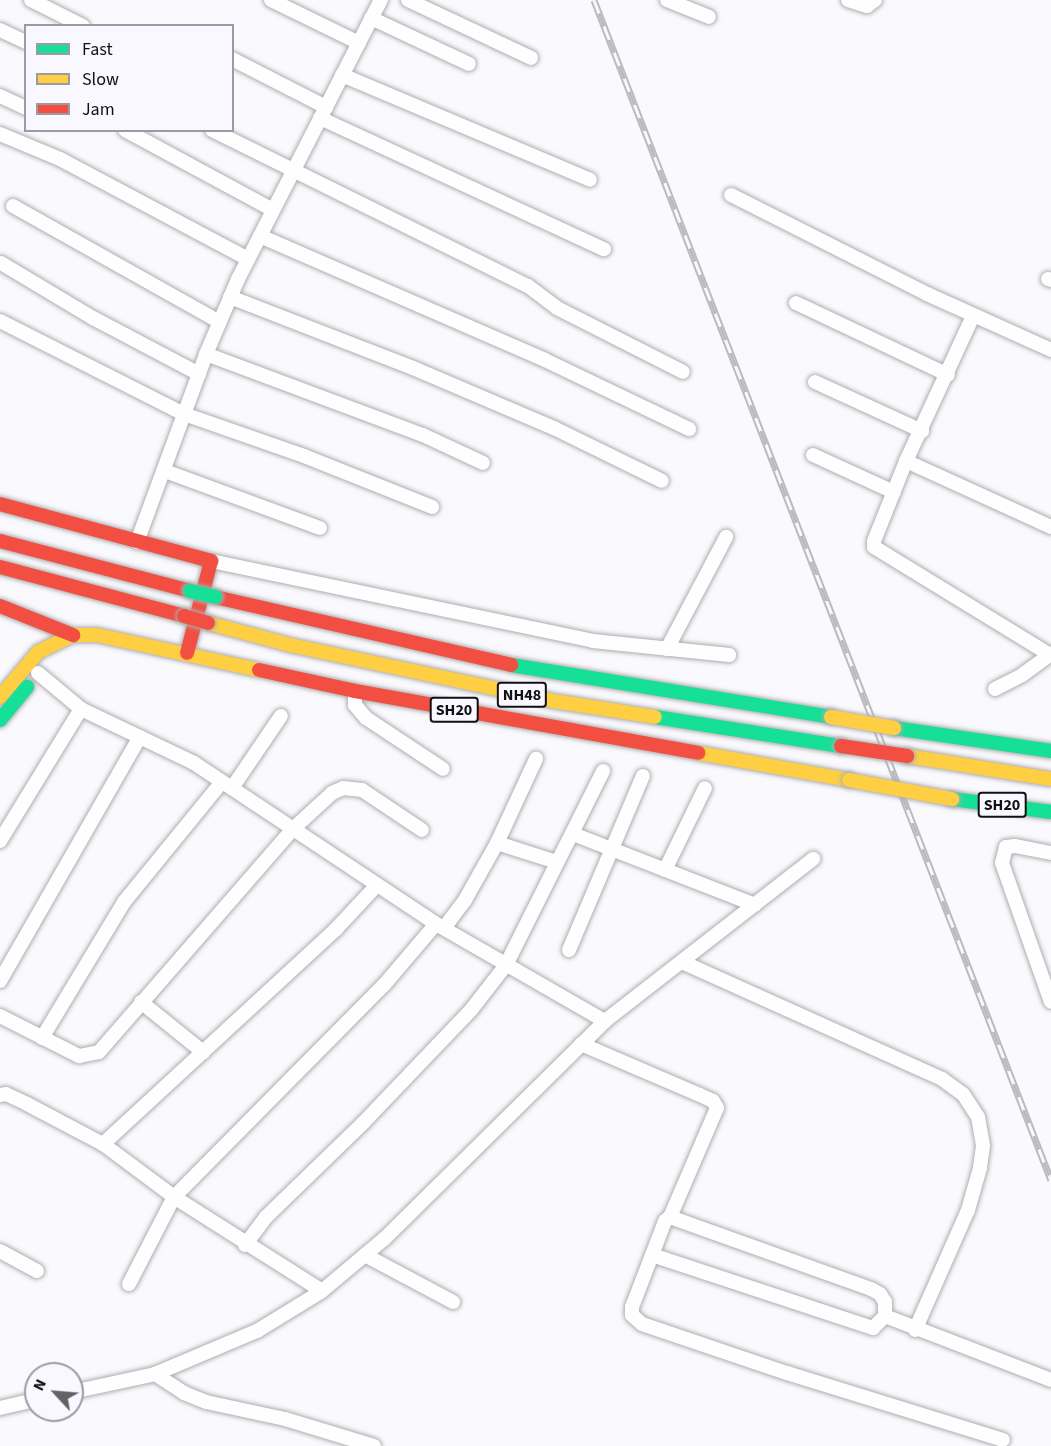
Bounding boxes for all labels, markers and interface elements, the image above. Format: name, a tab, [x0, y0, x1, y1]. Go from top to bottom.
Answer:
legend	[24, 24, 234, 132]
text: Fast	[82, 37, 113, 62]
text: Slow	[82, 67, 119, 92]
text: Jam	[82, 97, 115, 122]
road number: NH48	[496, 682, 548, 708]
road number: SH20	[428, 697, 480, 723]
road number: SH20	[976, 792, 1028, 818]
north arrow	[24, 1362, 84, 1422]
text: N	[27, 1375, 52, 1395]

